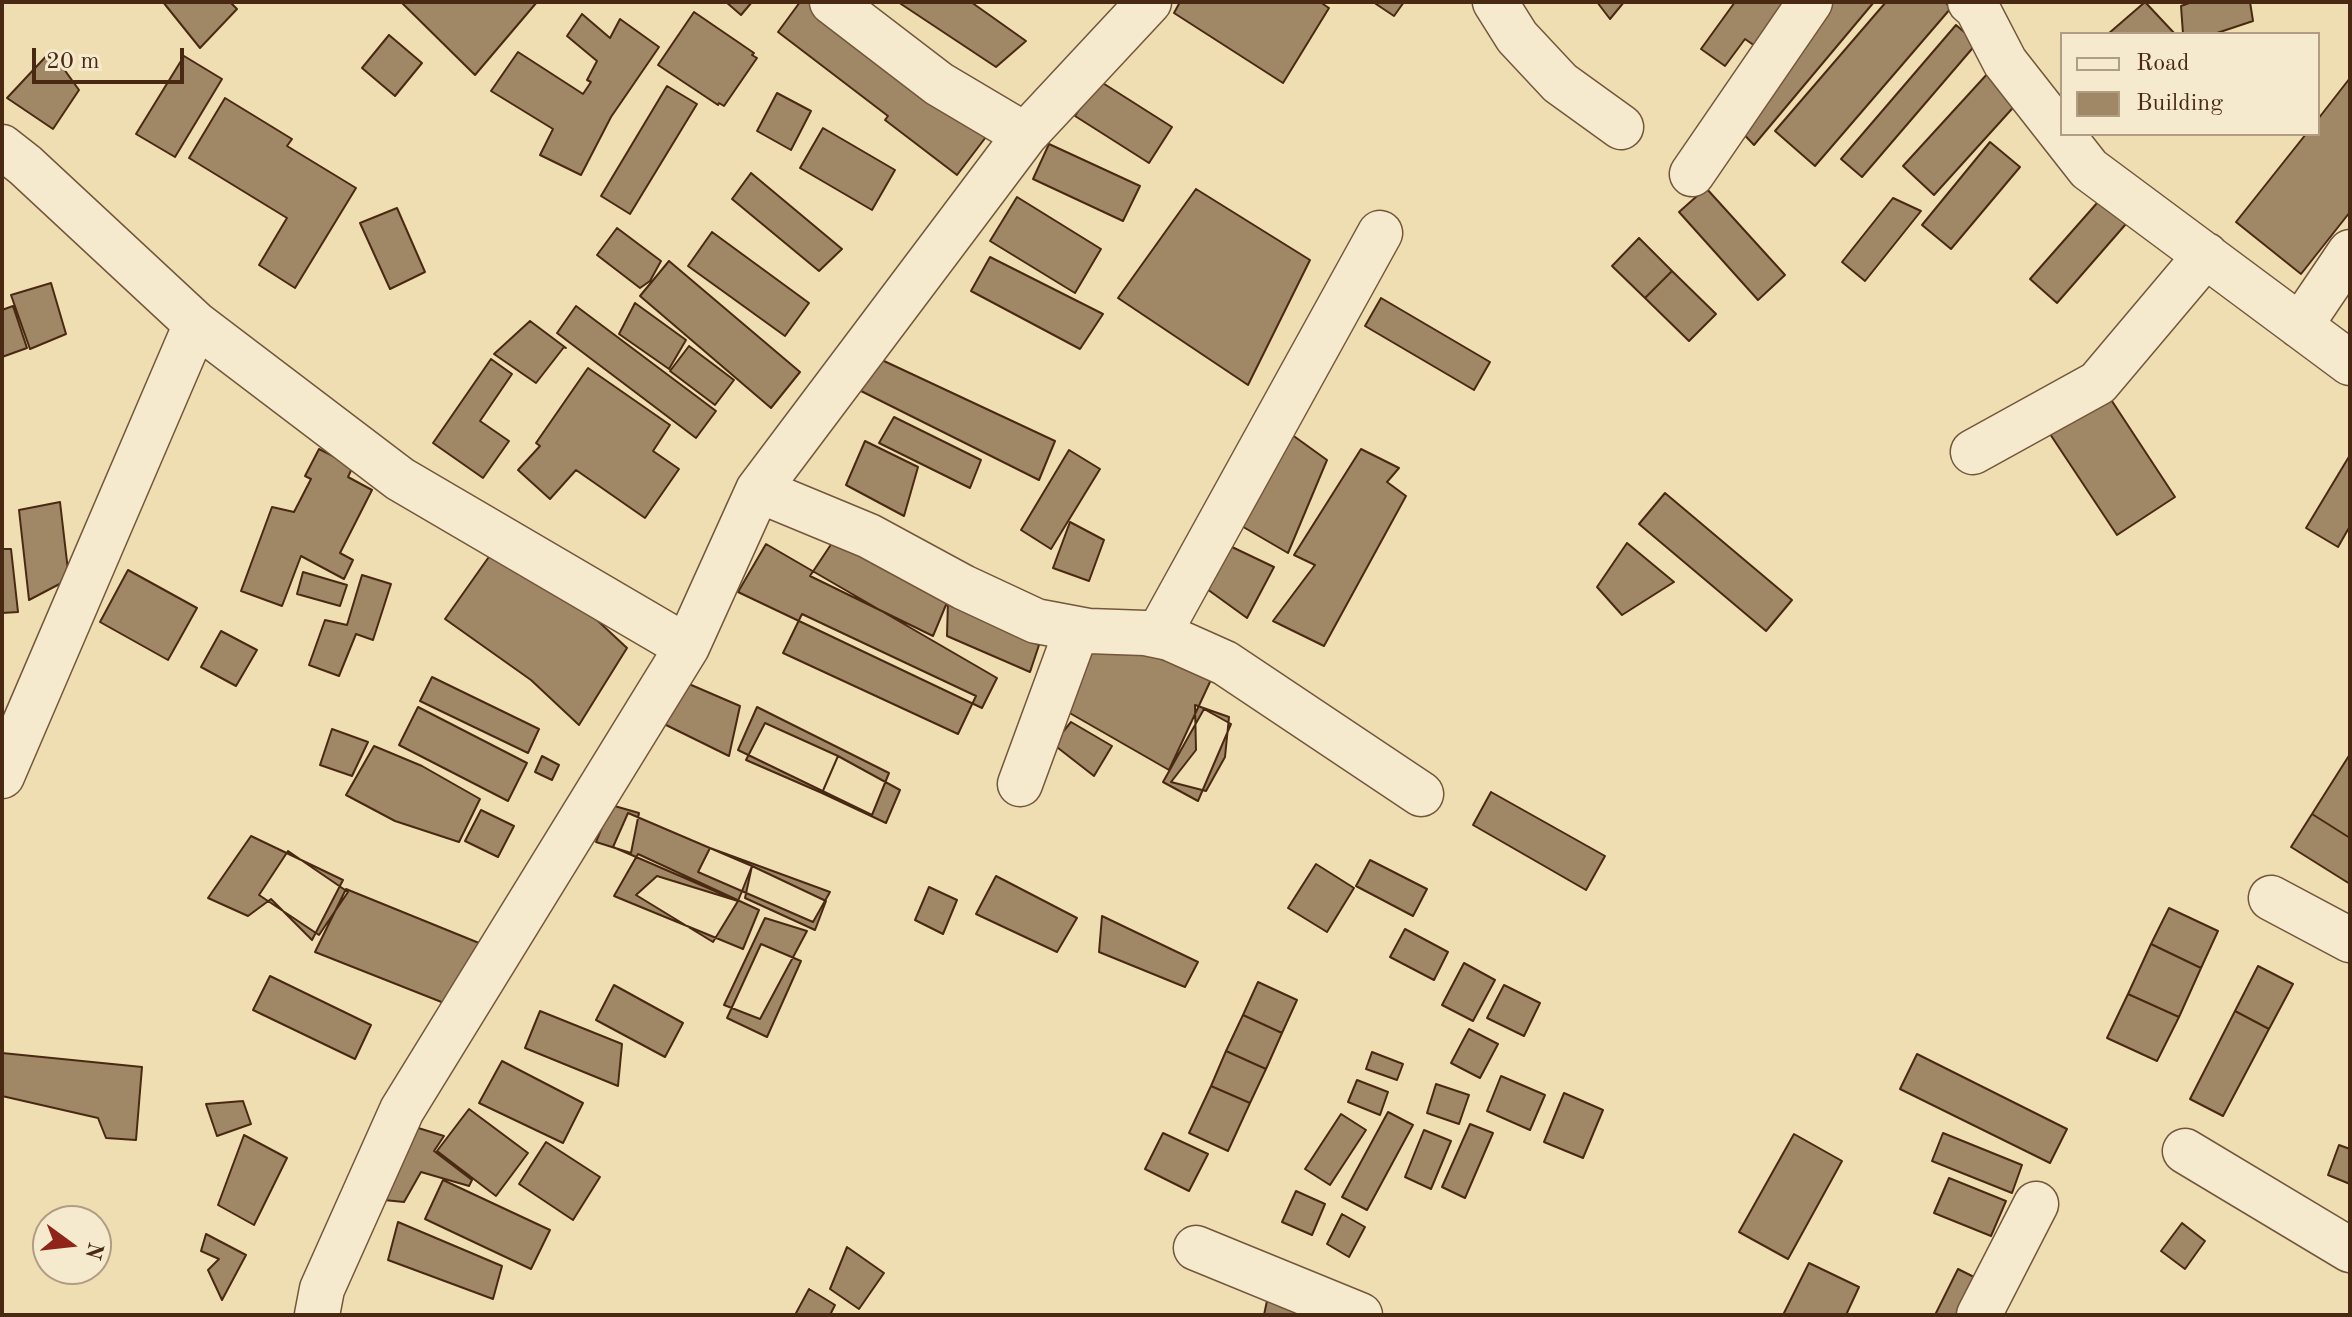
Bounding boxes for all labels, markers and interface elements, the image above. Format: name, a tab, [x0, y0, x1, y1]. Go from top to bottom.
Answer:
scale bar	[36, 32, 188, 82]
legend	[2060, 32, 2320, 136]
text: 20 m	[46, 50, 100, 74]
text: Road	[2136, 52, 2189, 76]
text: Building	[2136, 92, 2223, 116]
north arrow	[32, 1205, 112, 1285]
text: N	[80, 1240, 106, 1262]

